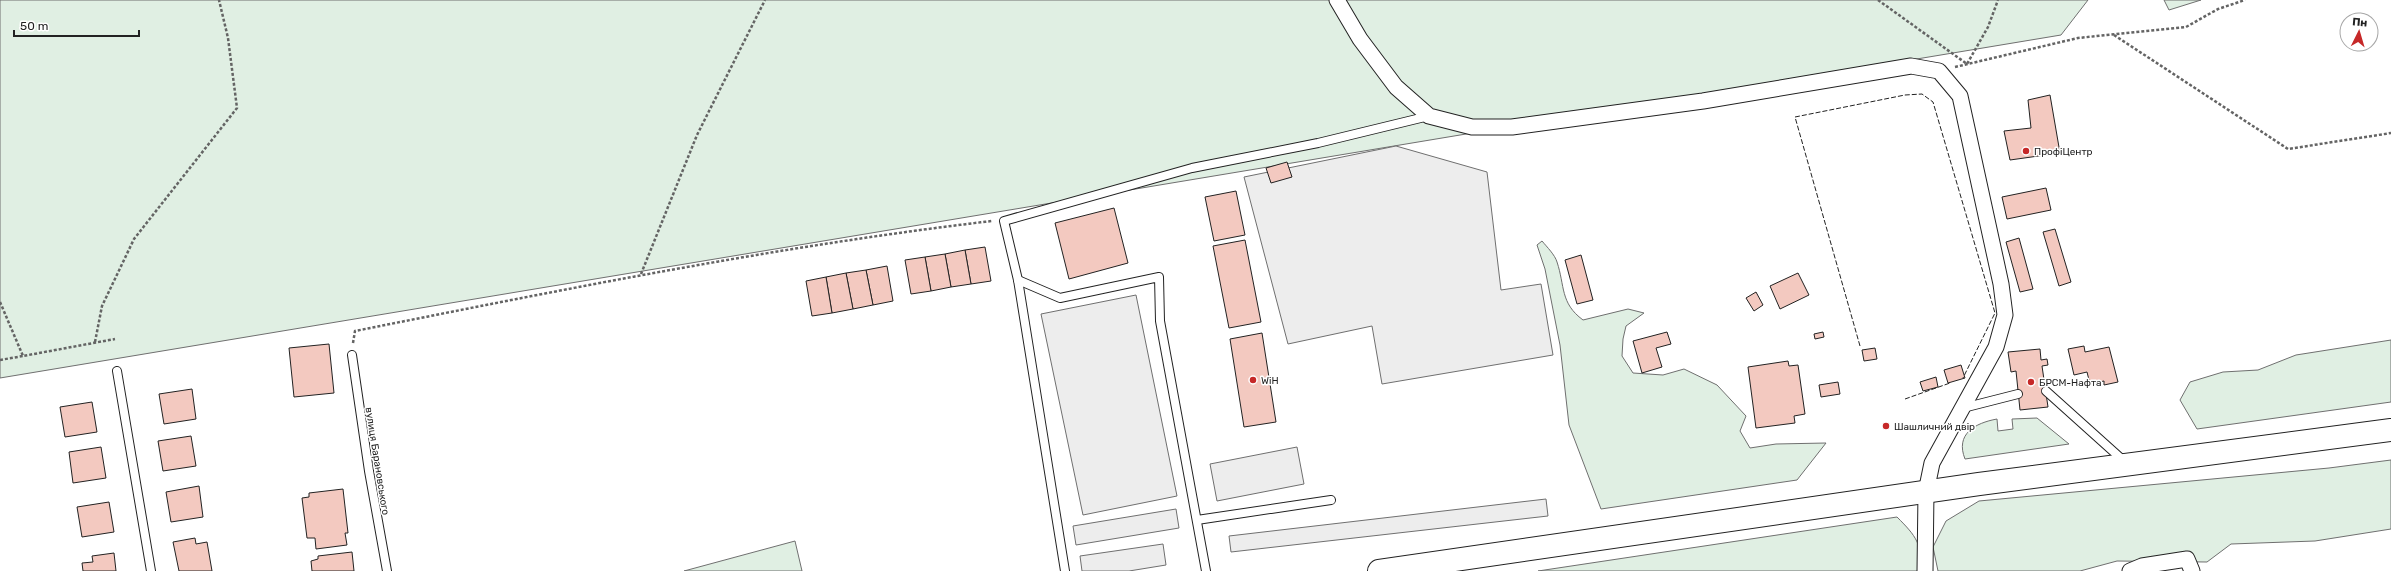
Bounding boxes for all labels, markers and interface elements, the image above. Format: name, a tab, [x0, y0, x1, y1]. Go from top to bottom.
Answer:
scale bar	[14, 12, 139, 38]
north arrow	[2339, 12, 2379, 52]
text: Пн	[2352, 15, 2368, 30]
text: 50 m	[20, 19, 48, 33]
marker: ПрофіЦентр	[2021, 146, 2031, 156]
place label: ПрофіЦентр	[2034, 146, 2093, 158]
marker: WiH	[1248, 375, 1258, 385]
place label: WiH	[1261, 375, 1279, 387]
marker: БРСМ-Нафта	[2026, 377, 2036, 387]
place label: БРСМ-Нафта	[2039, 377, 2102, 389]
street label: вулиця Барановського	[363, 406, 391, 516]
marker: Шашличний двір	[1881, 421, 1891, 431]
place label: Шашличний двір	[1894, 421, 1975, 433]

